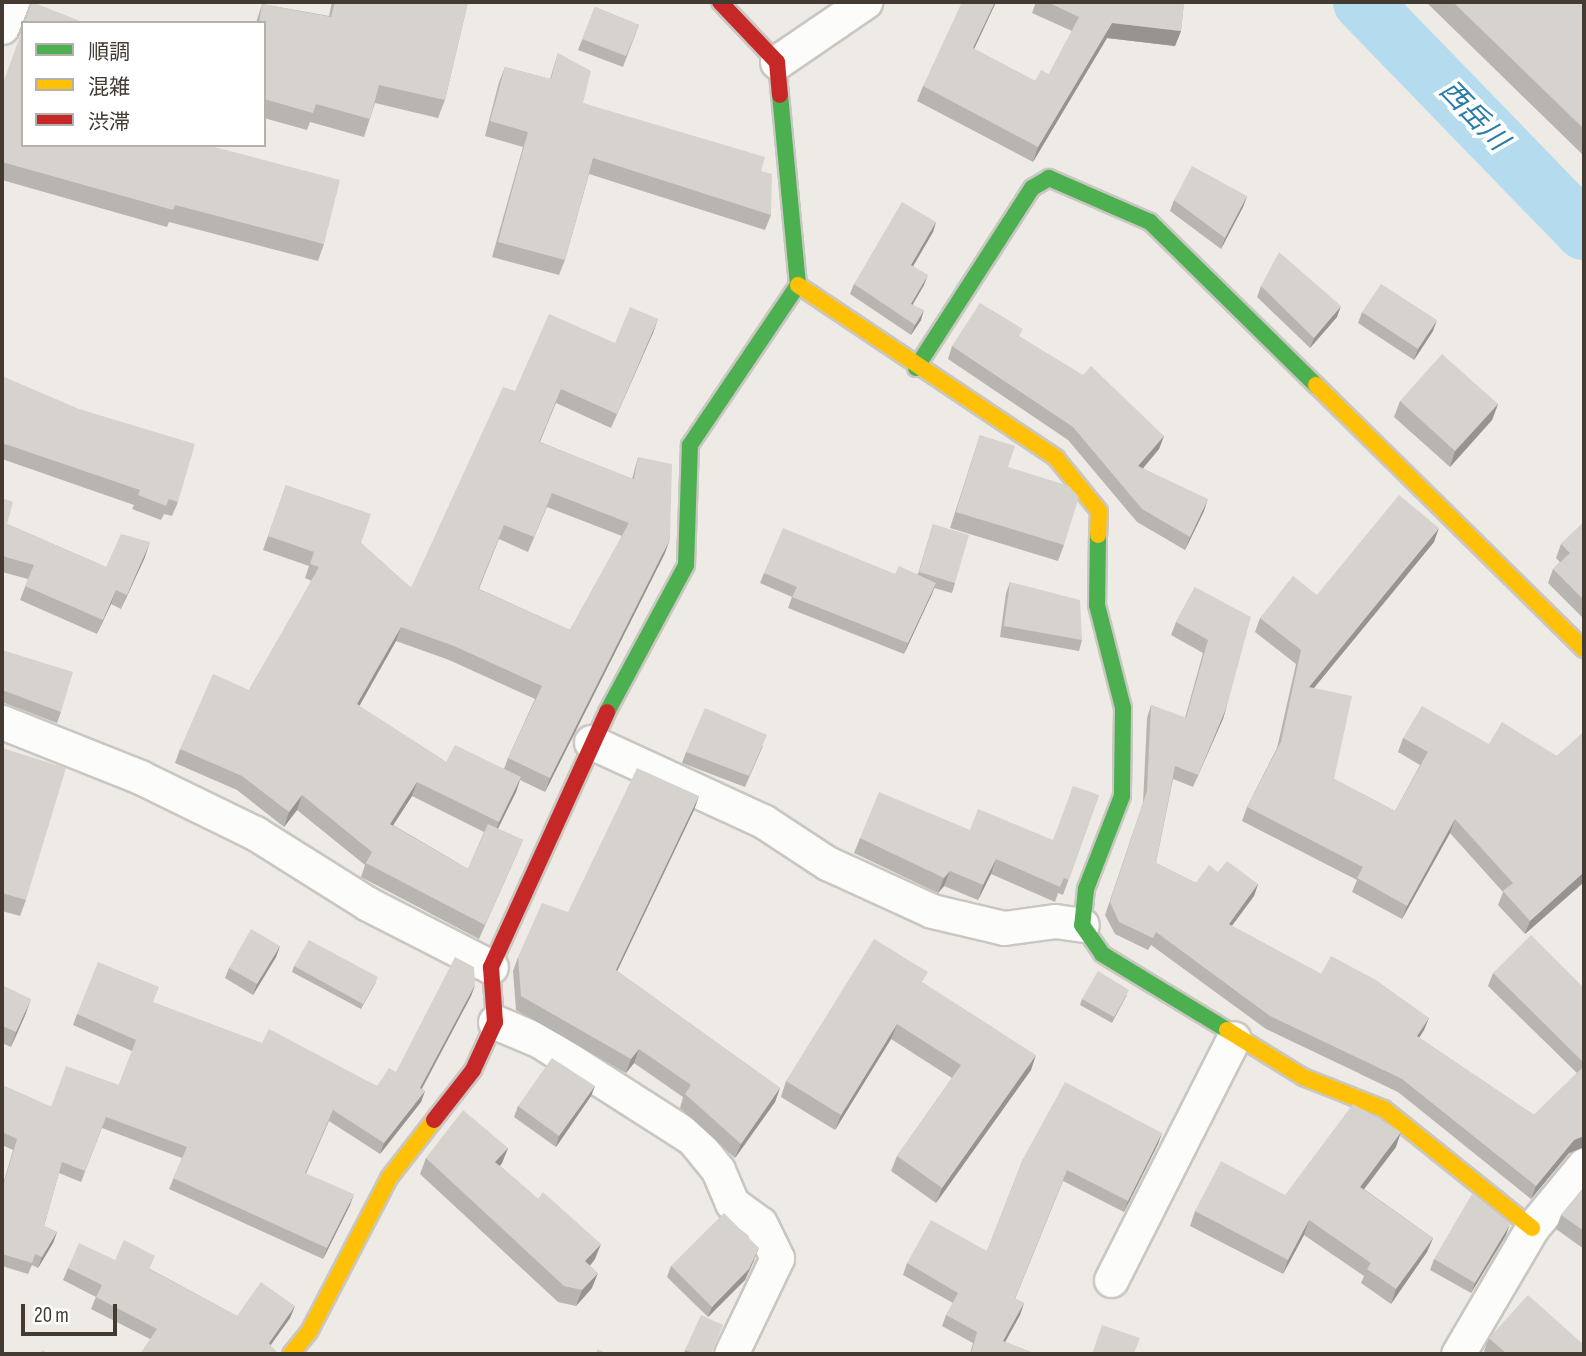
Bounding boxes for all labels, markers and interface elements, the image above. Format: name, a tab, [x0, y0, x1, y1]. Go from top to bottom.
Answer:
legend	[21, 21, 266, 147]
text: 順調	[88, 40, 130, 65]
water label: 西岳川	[1432, 74, 1514, 158]
text: 混雑	[88, 75, 130, 100]
text: 渋滞	[88, 110, 130, 135]
scale bar	[24, 1290, 121, 1334]
text: 20 m	[34, 1303, 69, 1328]

